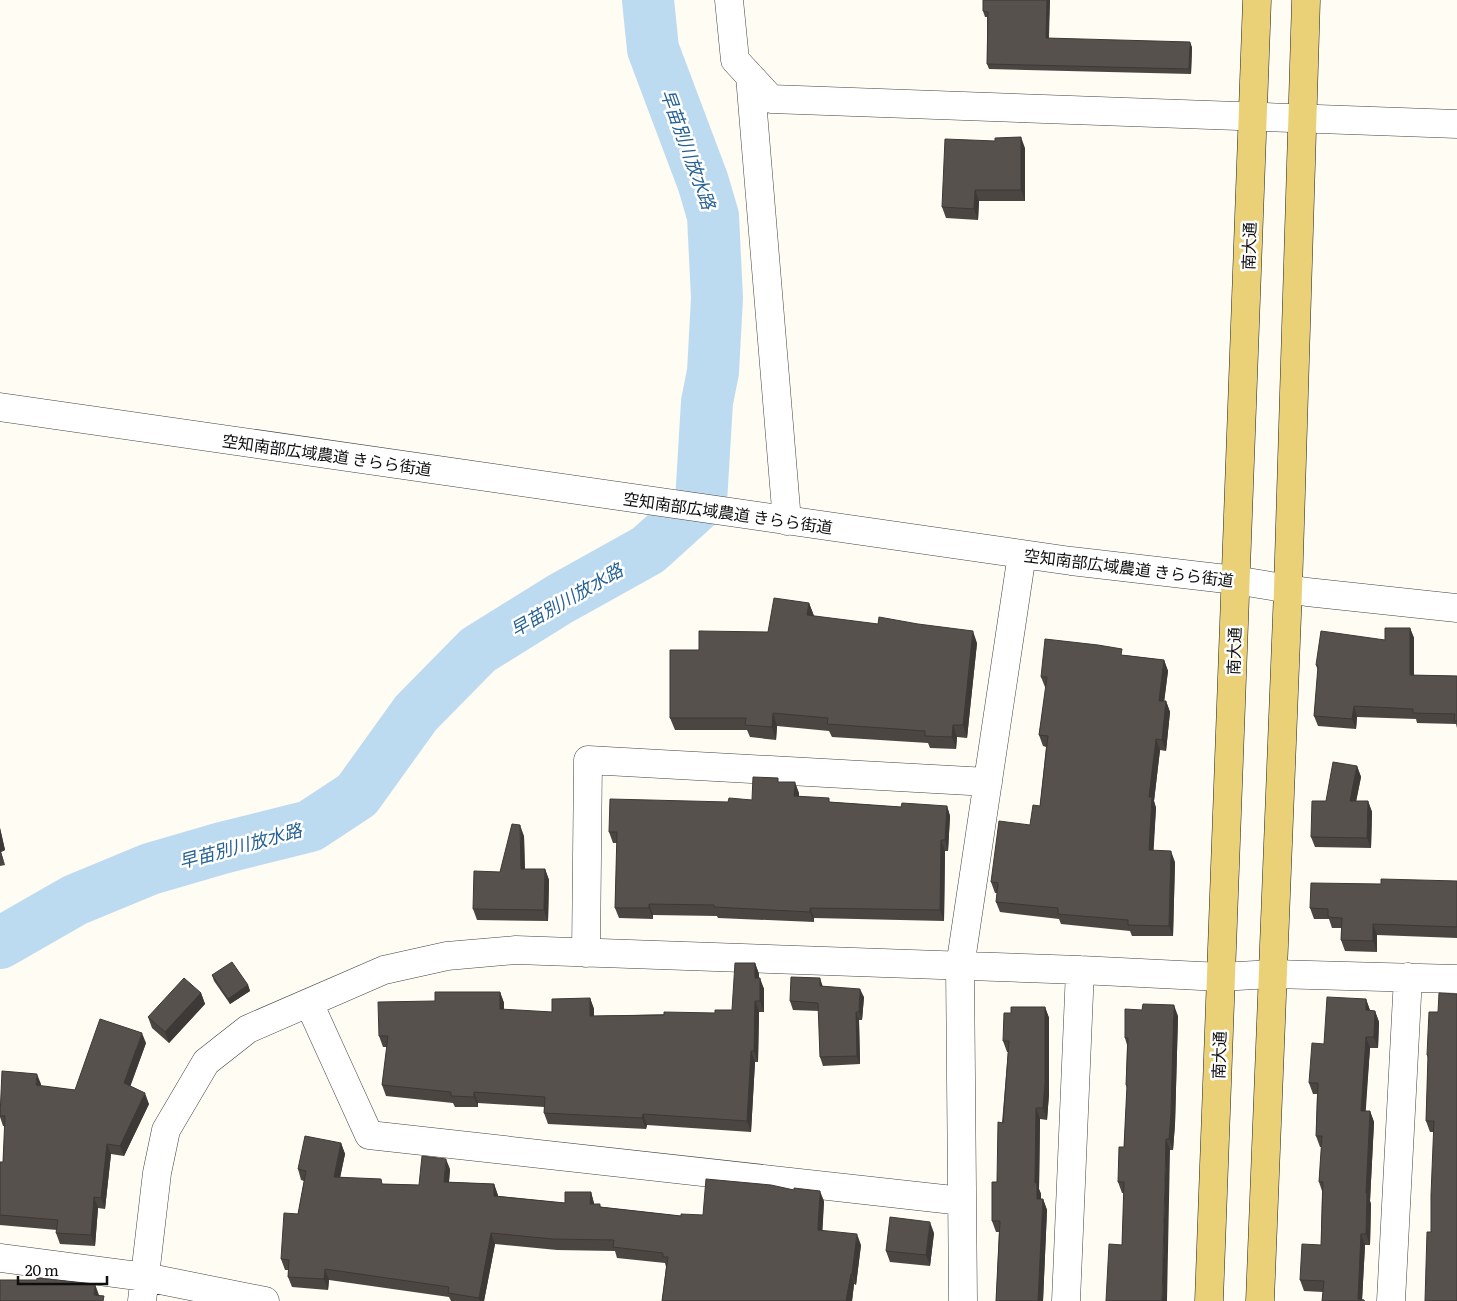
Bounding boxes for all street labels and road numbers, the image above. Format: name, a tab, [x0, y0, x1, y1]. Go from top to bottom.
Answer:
street label: 南大通	[1235, 222, 1261, 270]
street label: 空知南部広域農道 きらら街道	[221, 427, 433, 481]
street label: 空知南部広域農道 きらら街道	[622, 485, 834, 539]
street label: 空知南部広域農道 きらら街道	[1023, 542, 1235, 592]
street label: 南大通	[1220, 627, 1246, 675]
street label: 南大通	[1205, 1031, 1231, 1079]

